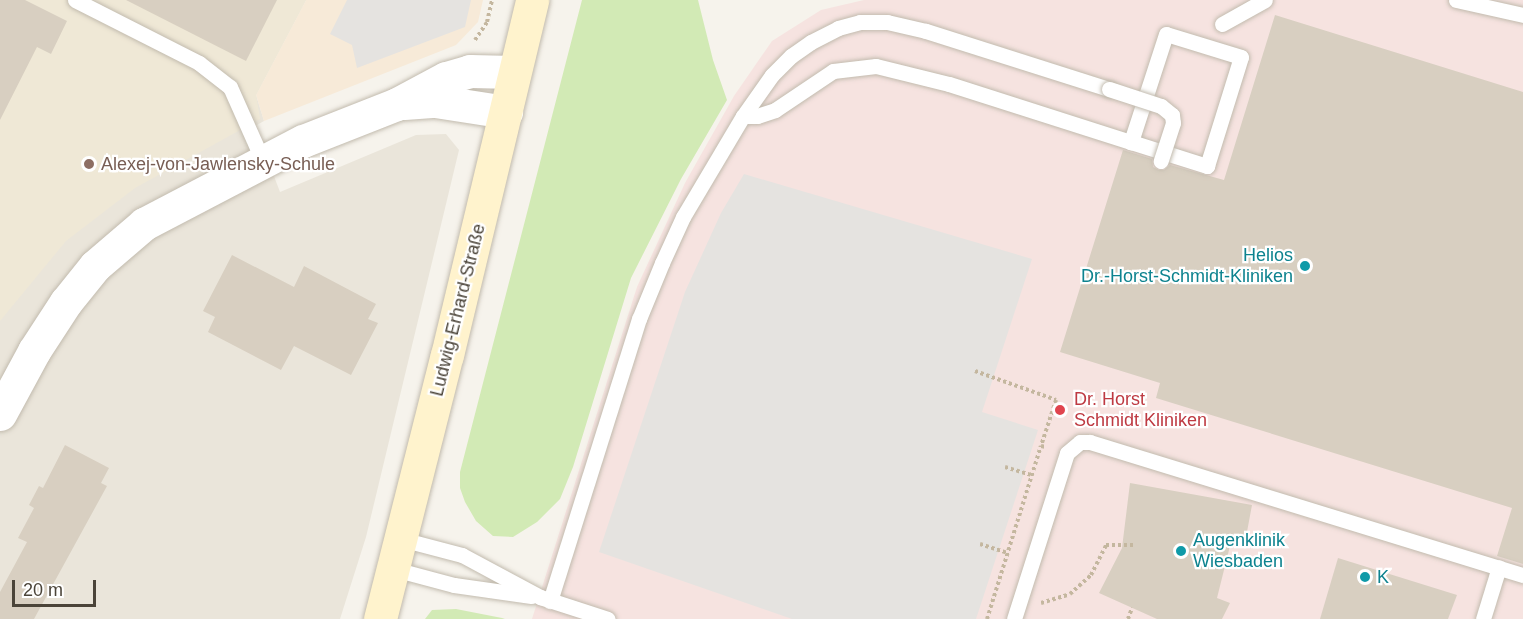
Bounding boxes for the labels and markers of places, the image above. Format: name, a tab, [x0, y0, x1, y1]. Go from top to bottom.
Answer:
place label: Alexej-von-Jawlensky-Schule	[101, 153, 335, 175]
marker: Alexej-von-Jawlensky-Schule	[82, 157, 96, 171]
place label: Helios Dr.-Horst-Schmidt-Kliniken	[1081, 245, 1293, 288]
marker: Helios Dr.-Horst-Schmidt-Kliniken	[1298, 259, 1312, 273]
place label: Dr. Horst Schmidt Kliniken	[1074, 389, 1207, 432]
marker: Dr. Horst Schmidt Kliniken	[1051, 401, 1069, 419]
place label: Augenklinik Wiesbaden	[1193, 530, 1285, 572]
marker: Augenklinik Wiesbaden	[1174, 544, 1188, 558]
place label: K	[1377, 566, 1389, 588]
marker: K	[1358, 570, 1372, 584]

